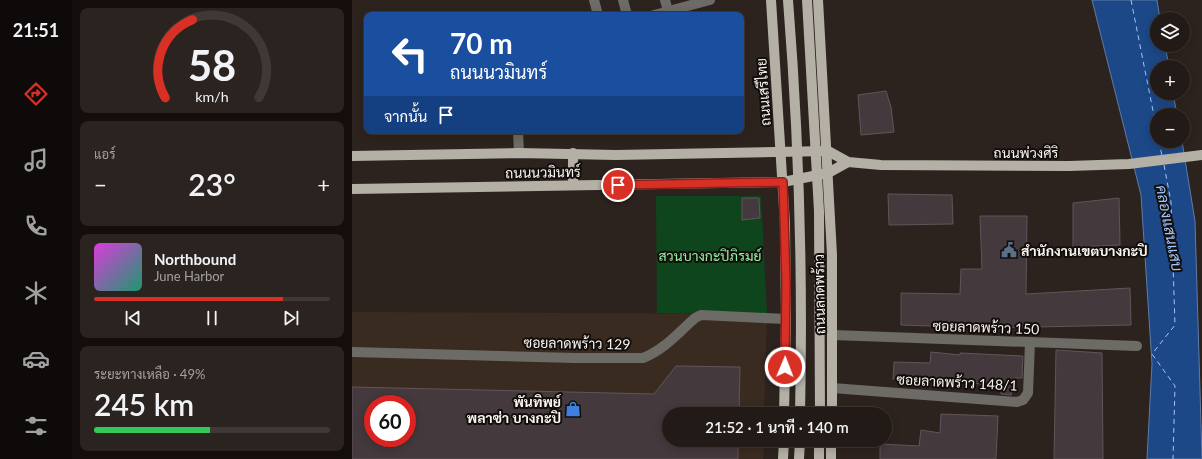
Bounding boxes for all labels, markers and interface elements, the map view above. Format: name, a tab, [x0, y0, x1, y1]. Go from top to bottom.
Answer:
map controls	[1150, 12, 1190, 148]
button: layers	[1150, 12, 1190, 52]
text: 21:51	[13, 19, 59, 41]
text: 70 m	[450, 26, 513, 60]
icon: left	[384, 28, 436, 80]
text: 58	[188, 40, 236, 90]
street label: ถนนเสรีไทย	[752, 58, 774, 126]
button: +	[1150, 60, 1190, 100]
text: ถนนนวมินทร์	[450, 61, 547, 83]
icon: directions	[22, 80, 50, 108]
text: km/h	[195, 88, 229, 105]
icon: arrive	[435, 104, 457, 126]
text: จากนั้น	[384, 107, 427, 125]
button: −	[1150, 108, 1190, 148]
street label: ถนนพ่วงศิริ	[994, 144, 1059, 161]
icon: music	[22, 146, 50, 174]
text: แอร์	[94, 146, 115, 162]
street label: ถนนนวมินทร์	[505, 163, 581, 181]
text: 23°	[188, 166, 236, 202]
pin	[601, 168, 635, 202]
text: −	[94, 171, 107, 198]
text: +	[317, 171, 330, 198]
icon: arrive	[607, 174, 629, 196]
water label: คลองแสนแสบ	[1153, 183, 1187, 273]
icon: phone	[22, 212, 50, 240]
public building icon: สำนักงานเขตบางกะปิ	[1000, 241, 1018, 259]
place label: สำนักงานเขตบางกะปิ	[1021, 242, 1148, 259]
park label: สวนบางกะปิภิรมย์	[658, 247, 762, 264]
text: Northbound	[154, 250, 236, 268]
street label: ถนนลาดพร้าว	[810, 254, 828, 334]
text: June Harbor	[154, 268, 224, 284]
icon: climate	[22, 279, 50, 307]
icon: previous	[122, 307, 144, 329]
icon: pause	[201, 307, 223, 329]
icon: next	[280, 307, 302, 329]
street label: ซอยลาดพร้าว 150	[932, 317, 1040, 337]
street label: ซอยลาดพร้าว 129	[523, 334, 631, 352]
icon: car	[22, 345, 50, 373]
position arrow	[764, 346, 806, 388]
text: ระยะทางเหลือ · 49%	[94, 366, 205, 382]
street label: ซอยลาดพร้าว 148/1	[896, 370, 1018, 394]
text: 245 km	[94, 386, 194, 422]
place label: พันทิพย์ พลาซ่า บางกะปิ	[467, 393, 562, 426]
speed limit sign: 60	[364, 395, 416, 447]
shop icon: พันทิพย์ พลาซ่า บางกะปิ	[564, 400, 582, 418]
icon: filters	[22, 412, 50, 440]
text: 21:52 · 1 นาที · 140 m	[705, 418, 849, 436]

